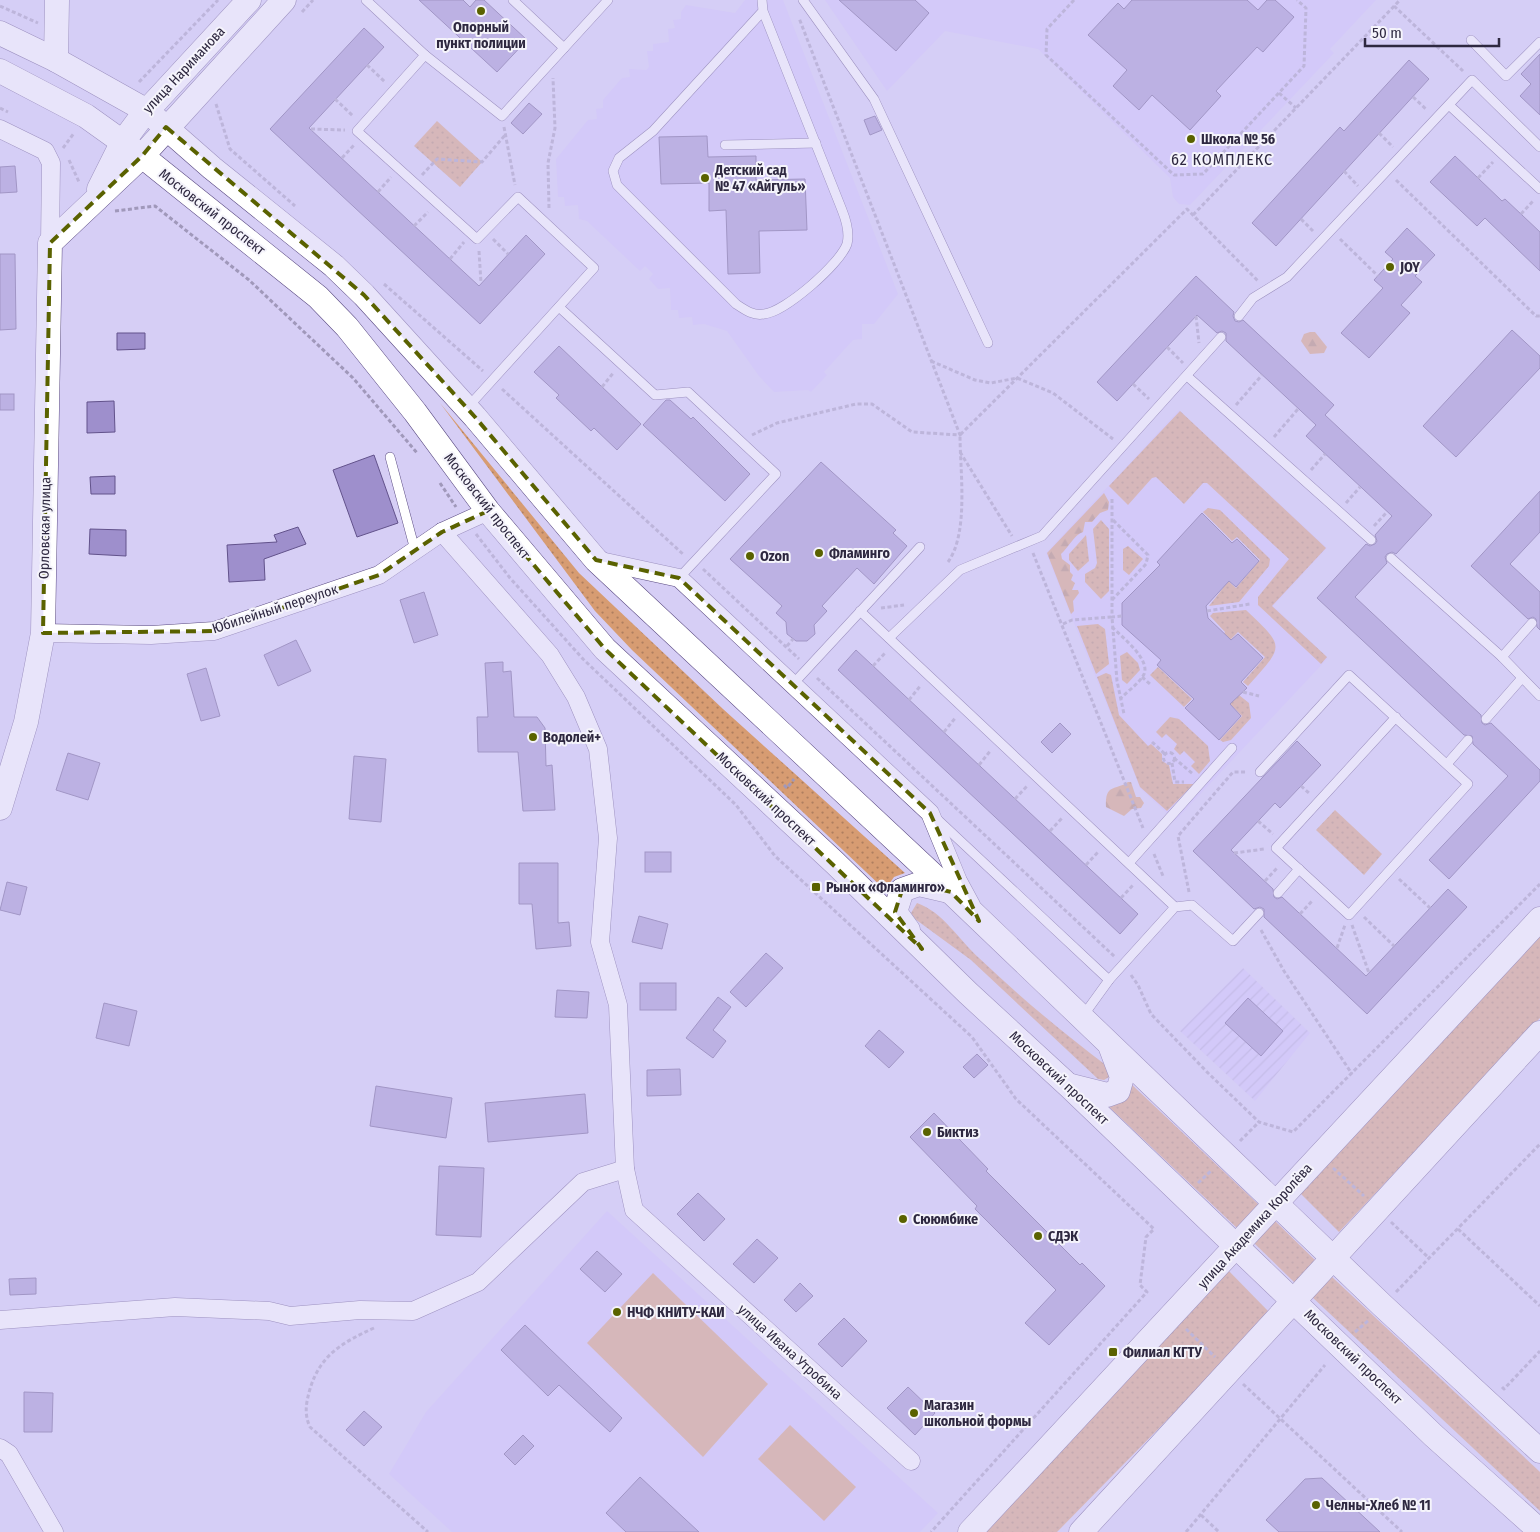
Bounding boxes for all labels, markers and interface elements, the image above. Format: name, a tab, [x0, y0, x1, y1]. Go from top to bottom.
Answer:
marker: Опорный пункт полиции	[475, 5, 487, 17]
scale bar	[1365, 15, 1499, 47]
place label: Опорный пункт полиции	[436, 19, 526, 52]
street label: улица Нариманова	[139, 23, 229, 117]
text: 50 m	[1372, 24, 1402, 42]
place label: Школа № 56	[1201, 131, 1275, 148]
marker: Школа № 56	[1185, 133, 1197, 145]
district label: 62 КОМПЛЕКС	[1171, 150, 1273, 169]
place label: Детский сад № 47 «Айгуль»	[714, 162, 805, 195]
street label: Московский проспект	[156, 165, 269, 259]
marker: Детский сад № 47 «Айгуль»	[699, 172, 711, 184]
place label: JOY	[1399, 259, 1420, 276]
marker: JOY	[1384, 261, 1396, 273]
street label: Московский проспект	[440, 450, 534, 563]
street label: Орловская улица	[36, 477, 54, 579]
place label: Фламинго	[829, 545, 890, 562]
marker: Фламинго	[813, 547, 825, 559]
place label: Ozon	[760, 548, 789, 565]
marker: Ozon	[744, 550, 756, 562]
street label: Юбилейный переулок	[210, 580, 340, 637]
place label: Водолей+	[543, 729, 601, 746]
marker: Водолей+	[527, 731, 539, 743]
street label: Московский проспект	[713, 749, 819, 850]
place label: Рынок «Фламинго»	[826, 879, 945, 896]
marker: Рынок «Фламинго»	[810, 881, 822, 893]
street label: Московский проспект	[1006, 1028, 1112, 1129]
place label: Биктиз	[937, 1124, 979, 1141]
marker: Биктиз	[921, 1126, 933, 1138]
street label: улица Академика Королёва	[1194, 1160, 1316, 1292]
place label: Сююмбике	[913, 1211, 978, 1228]
marker: Сююмбике	[897, 1213, 909, 1225]
place label: СДЭК	[1048, 1228, 1079, 1245]
marker: СДЭК	[1032, 1230, 1044, 1242]
street label: улица Ивана Утробина	[734, 1301, 846, 1403]
place label: НЧФ КНИТУ-КАИ	[627, 1304, 725, 1321]
marker: НЧФ КНИТУ-КАИ	[611, 1306, 623, 1318]
street label: Московский проспект	[1300, 1306, 1406, 1408]
place label: Филиал КГТУ	[1123, 1344, 1202, 1361]
marker: Филиал КГТУ	[1107, 1346, 1119, 1358]
place label: Магазин школьной формы	[924, 1397, 1032, 1430]
marker: Магазин школьной формы	[908, 1407, 920, 1419]
place label: Челны-Хлеб № 11	[1326, 1497, 1431, 1514]
marker: Челны-Хлеб № 11	[1310, 1499, 1322, 1511]

